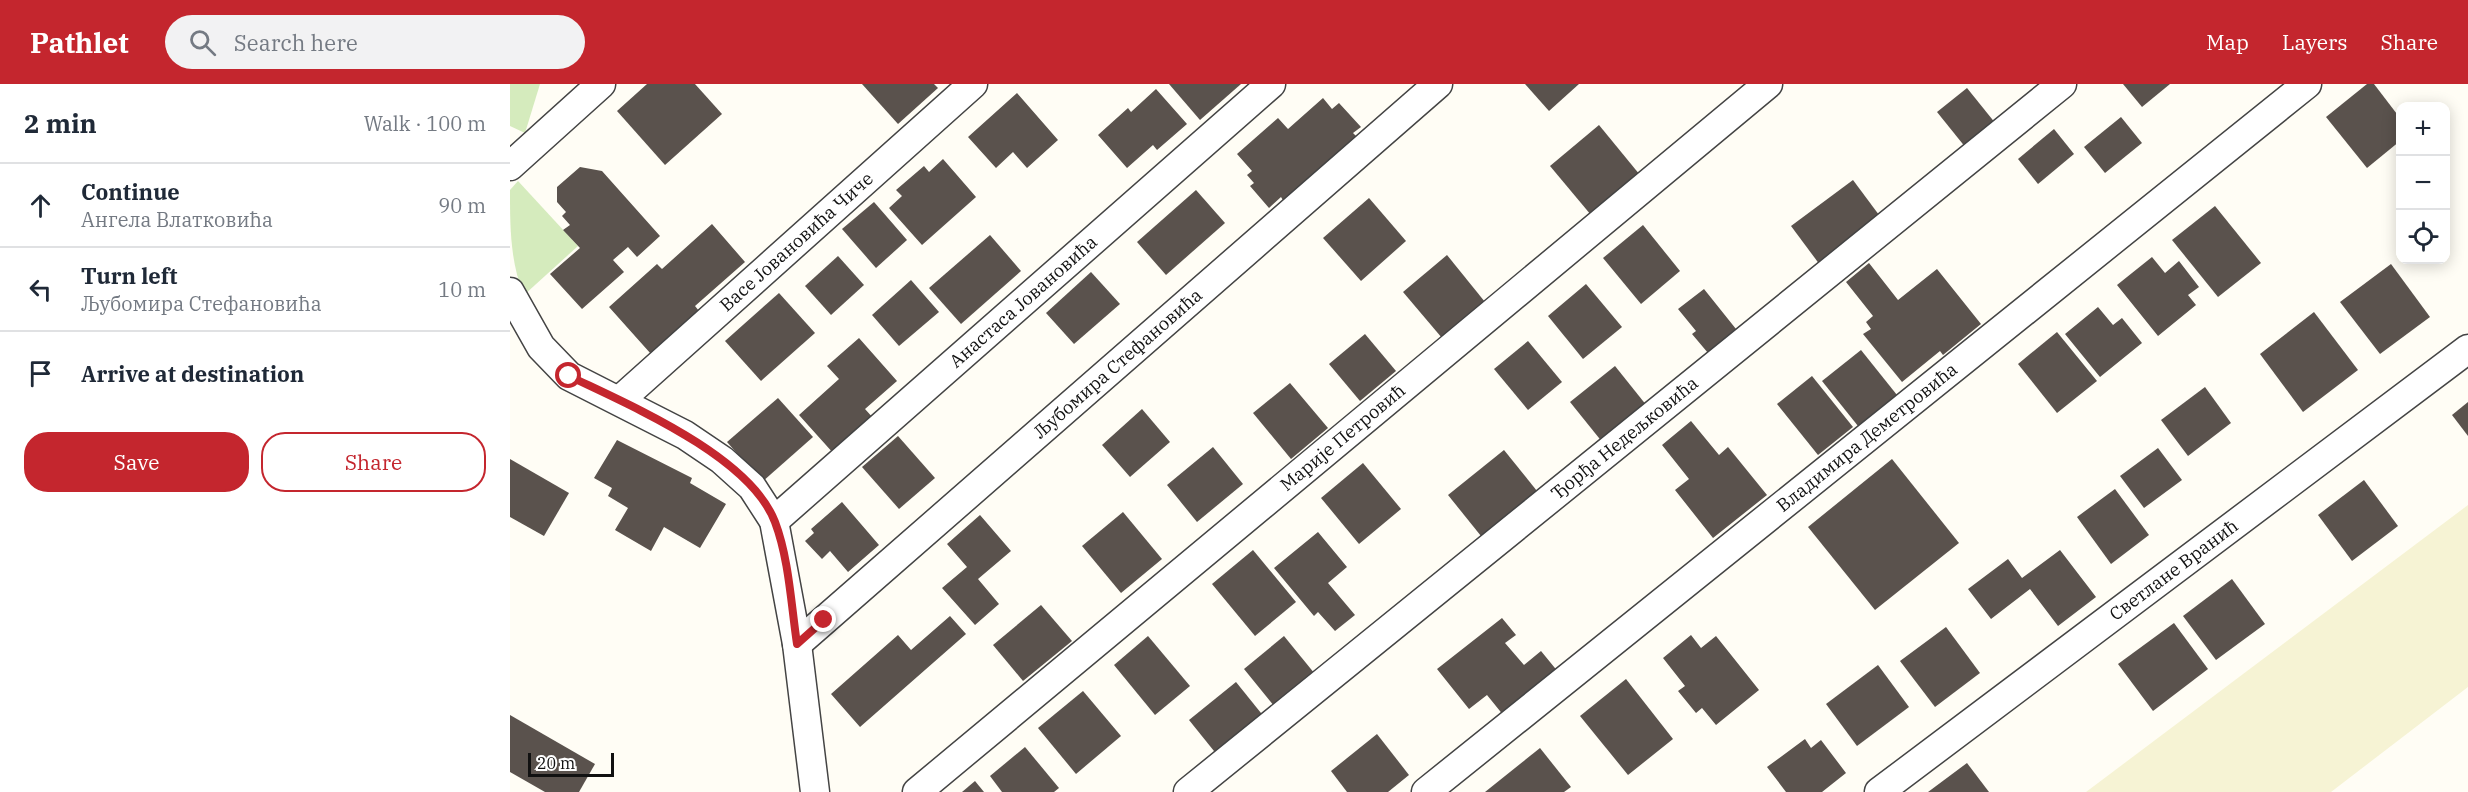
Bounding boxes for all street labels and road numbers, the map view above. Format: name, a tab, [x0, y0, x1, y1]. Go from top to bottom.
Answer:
street label: Васе Јовановића Чиче	[715, 167, 878, 316]
street label: Анастаса Јовановића	[944, 230, 1102, 372]
street label: Љубомира Стефановића	[1028, 283, 1207, 443]
street label: Владимира Деметровића	[1772, 357, 1962, 517]
street label: Ђорђа Недељковића	[1546, 371, 1703, 504]
street label: Марије Петровић	[1275, 379, 1410, 496]
street label: Светлане Вранић	[2105, 514, 2242, 626]

